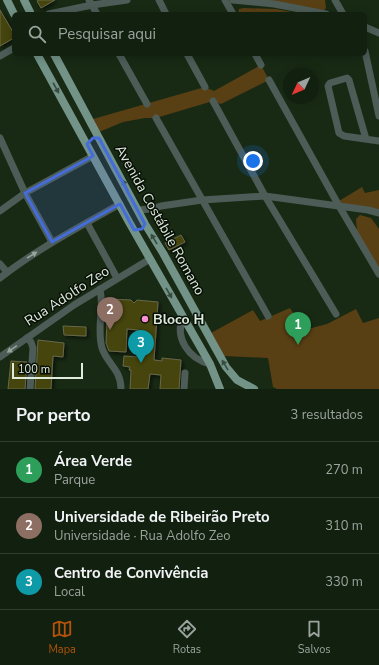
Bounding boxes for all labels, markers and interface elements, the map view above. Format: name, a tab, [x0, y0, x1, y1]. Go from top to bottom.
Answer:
search box	[12, 12, 367, 56]
icon: search	[26, 23, 48, 45]
text: Pesquisar aqui	[58, 24, 156, 44]
north arrow	[283, 68, 319, 104]
one-way arrow	[52, 82, 59, 94]
street label: Avenida Costábile Romano	[111, 141, 209, 299]
your location	[243, 151, 263, 171]
one-way arrow	[122, 179, 128, 191]
one-way arrow	[150, 233, 157, 245]
one-way arrow	[27, 251, 37, 259]
street label: Rua Adolfo Zeo	[21, 261, 113, 331]
one-way arrow	[166, 287, 173, 299]
pin: 2	[97, 297, 123, 330]
place label: Bloco H	[153, 310, 204, 329]
pin: 1	[285, 312, 311, 345]
marker: Bloco H	[140, 314, 150, 324]
pin: 3	[128, 330, 154, 363]
one-way arrow	[7, 345, 17, 353]
one-way arrow	[221, 359, 228, 371]
scale bar	[12, 361, 83, 380]
text: 100 m	[18, 362, 50, 377]
text: Por perto	[16, 404, 91, 427]
text: 3 resultados	[291, 406, 363, 424]
text: Área Verde	[54, 451, 132, 471]
text: 1	[25, 461, 33, 479]
text: 270 m	[325, 461, 363, 479]
text: Parque	[54, 471, 95, 489]
text: Universidade de Ribeirão Preto	[54, 507, 270, 527]
text: 2	[25, 517, 33, 535]
text: 310 m	[325, 517, 363, 535]
text: Universidade · Rua Adolfo Zeo	[54, 527, 230, 545]
text: Centro de Convivência	[54, 563, 208, 583]
text: 3	[25, 573, 33, 591]
text: 330 m	[325, 573, 363, 591]
text: Local	[54, 583, 85, 601]
tab: Mapa	[48, 618, 76, 657]
tab: Rotas	[173, 618, 201, 657]
tab: Salvos	[298, 618, 331, 657]

